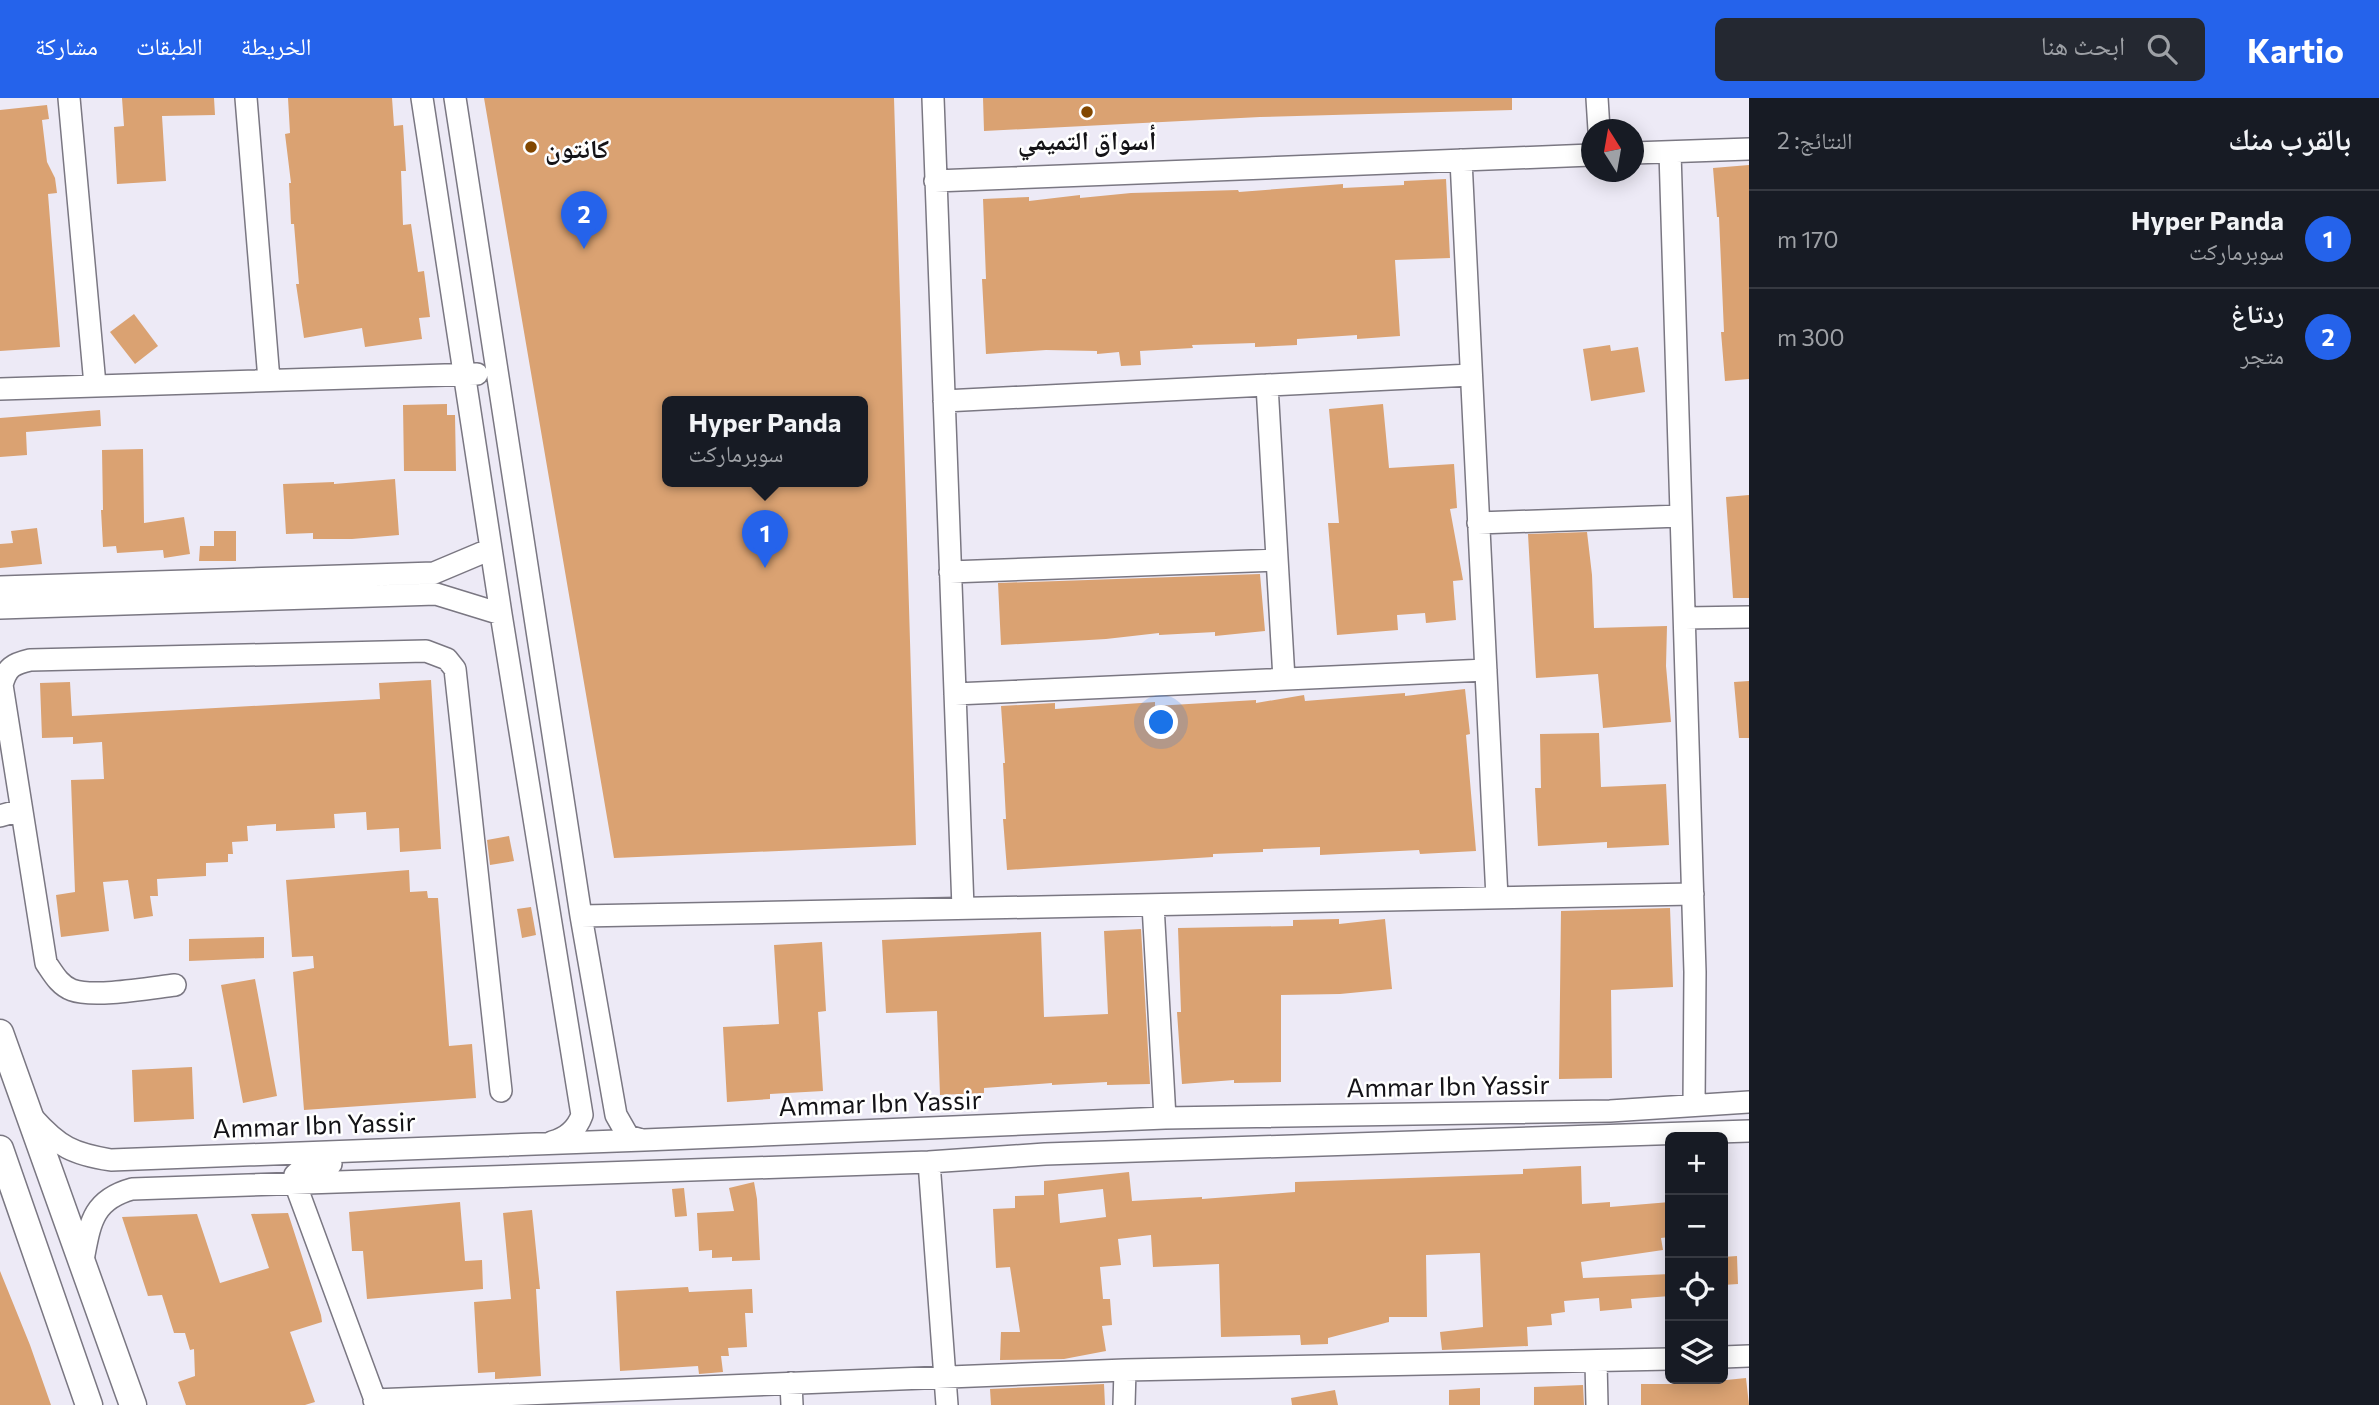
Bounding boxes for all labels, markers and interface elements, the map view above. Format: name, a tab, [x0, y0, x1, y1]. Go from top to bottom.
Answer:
search box	[1715, 18, 2205, 81]
text: ابحث هنا	[2041, 29, 2125, 60]
text: Kartio	[2247, 29, 2344, 70]
icon: search	[2143, 30, 2181, 68]
text: مشاركة	[35, 31, 98, 60]
text: الطبقات	[136, 31, 203, 60]
text: الخريطة	[241, 31, 311, 60]
marker: أسواق التميمي	[1079, 104, 1095, 120]
north arrow	[1581, 119, 1644, 182]
text: بالقرب منك	[2228, 119, 2351, 156]
place label: أسواق التميمي	[1018, 124, 1156, 161]
text: النتائج: 2	[1777, 126, 1852, 154]
place label: كانتون	[545, 132, 609, 165]
marker: كانتون	[523, 139, 539, 155]
pin: 2	[561, 191, 607, 249]
text: Hyper Panda	[2131, 204, 2284, 235]
text: 170 m	[1777, 225, 1838, 253]
text: 1	[2323, 225, 2333, 253]
text: سوبرماركت	[2189, 237, 2284, 265]
text: ردتاغ	[2231, 297, 2284, 328]
text: 300 m	[1777, 323, 1845, 351]
text: 2	[2321, 323, 2335, 351]
text: متجر	[2241, 341, 2284, 369]
popup	[662, 396, 868, 487]
text: Hyper Panda	[688, 406, 842, 437]
text: سوبرماركت	[688, 439, 784, 467]
pin: 1	[742, 510, 788, 568]
your location	[1144, 705, 1178, 739]
street label: Ammar Ibn Yassir	[1346, 1068, 1550, 1102]
street label: Ammar Ibn Yassir	[778, 1083, 982, 1121]
street label: Ammar Ibn Yassir	[212, 1105, 416, 1143]
map controls	[1665, 1132, 1728, 1384]
button: +	[1665, 1132, 1728, 1195]
button: −	[1665, 1195, 1728, 1258]
button: locate	[1665, 1258, 1728, 1321]
button: layers	[1665, 1321, 1728, 1384]

